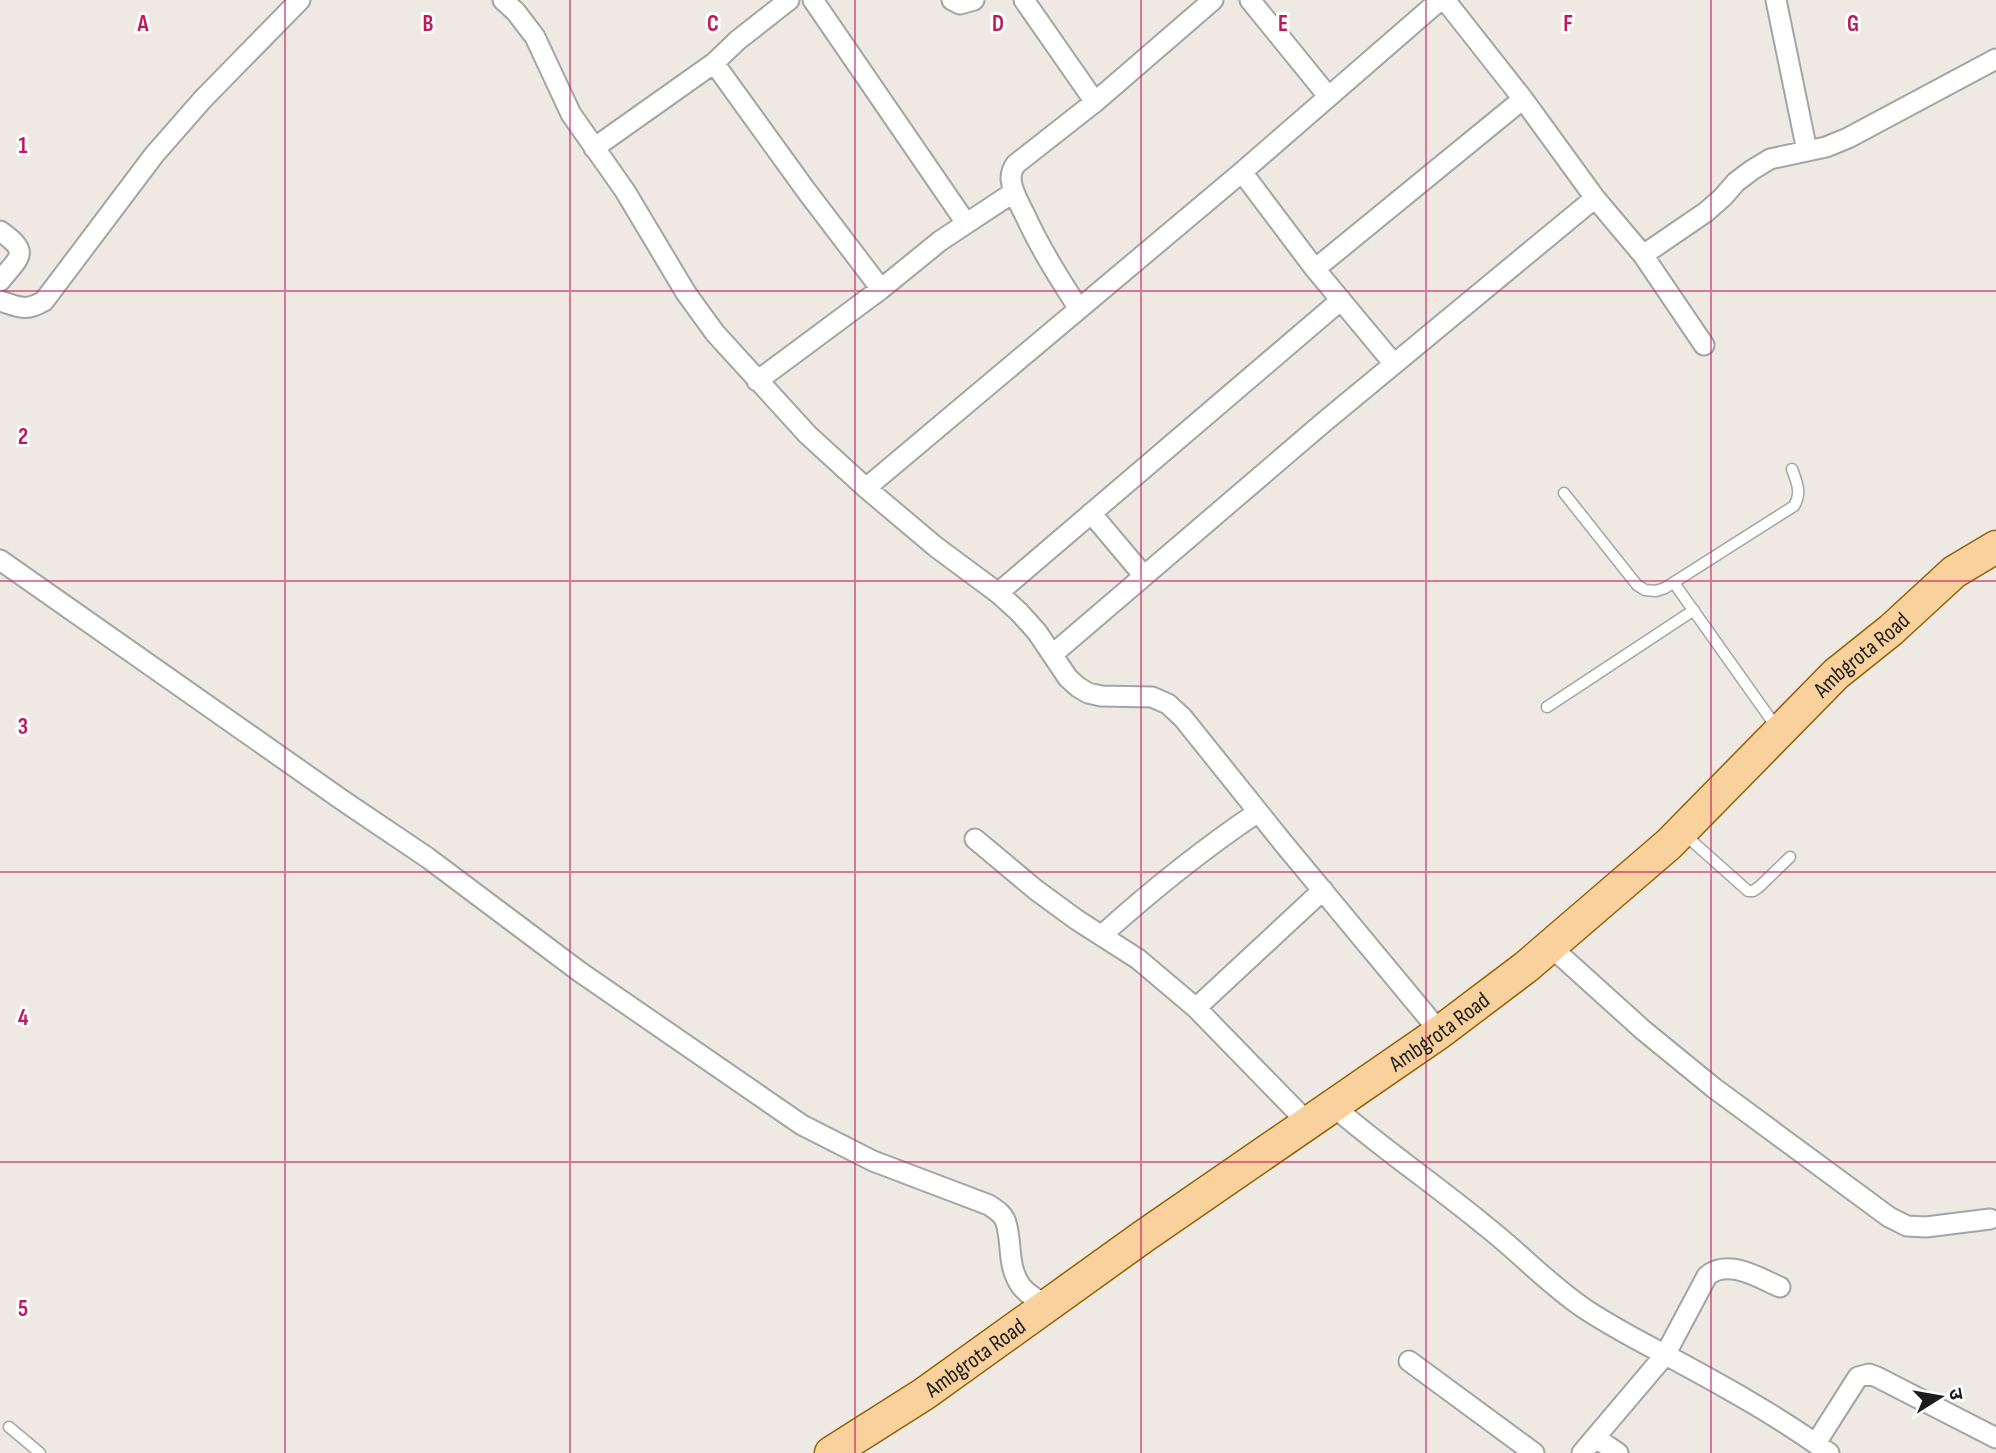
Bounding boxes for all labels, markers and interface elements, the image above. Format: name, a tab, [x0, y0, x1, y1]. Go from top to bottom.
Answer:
text: A	[137, 10, 150, 38]
text: B	[423, 10, 434, 38]
text: C	[707, 10, 719, 38]
text: D	[992, 10, 1004, 38]
text: E	[1278, 10, 1288, 38]
text: F	[1563, 10, 1573, 38]
text: G	[1847, 10, 1859, 38]
text: 1	[18, 132, 28, 160]
text: 2	[18, 423, 28, 451]
street label: Ambgrota Road	[1807, 607, 1916, 704]
text: 3	[18, 713, 28, 741]
street label: Ambgrota Road	[1383, 987, 1495, 1078]
text: 4	[18, 1004, 29, 1032]
text: 5	[18, 1295, 28, 1323]
street label: Ambgrota Road	[919, 1313, 1031, 1404]
north arrow	[1905, 1362, 1975, 1432]
text: उ	[1943, 1386, 1968, 1403]

